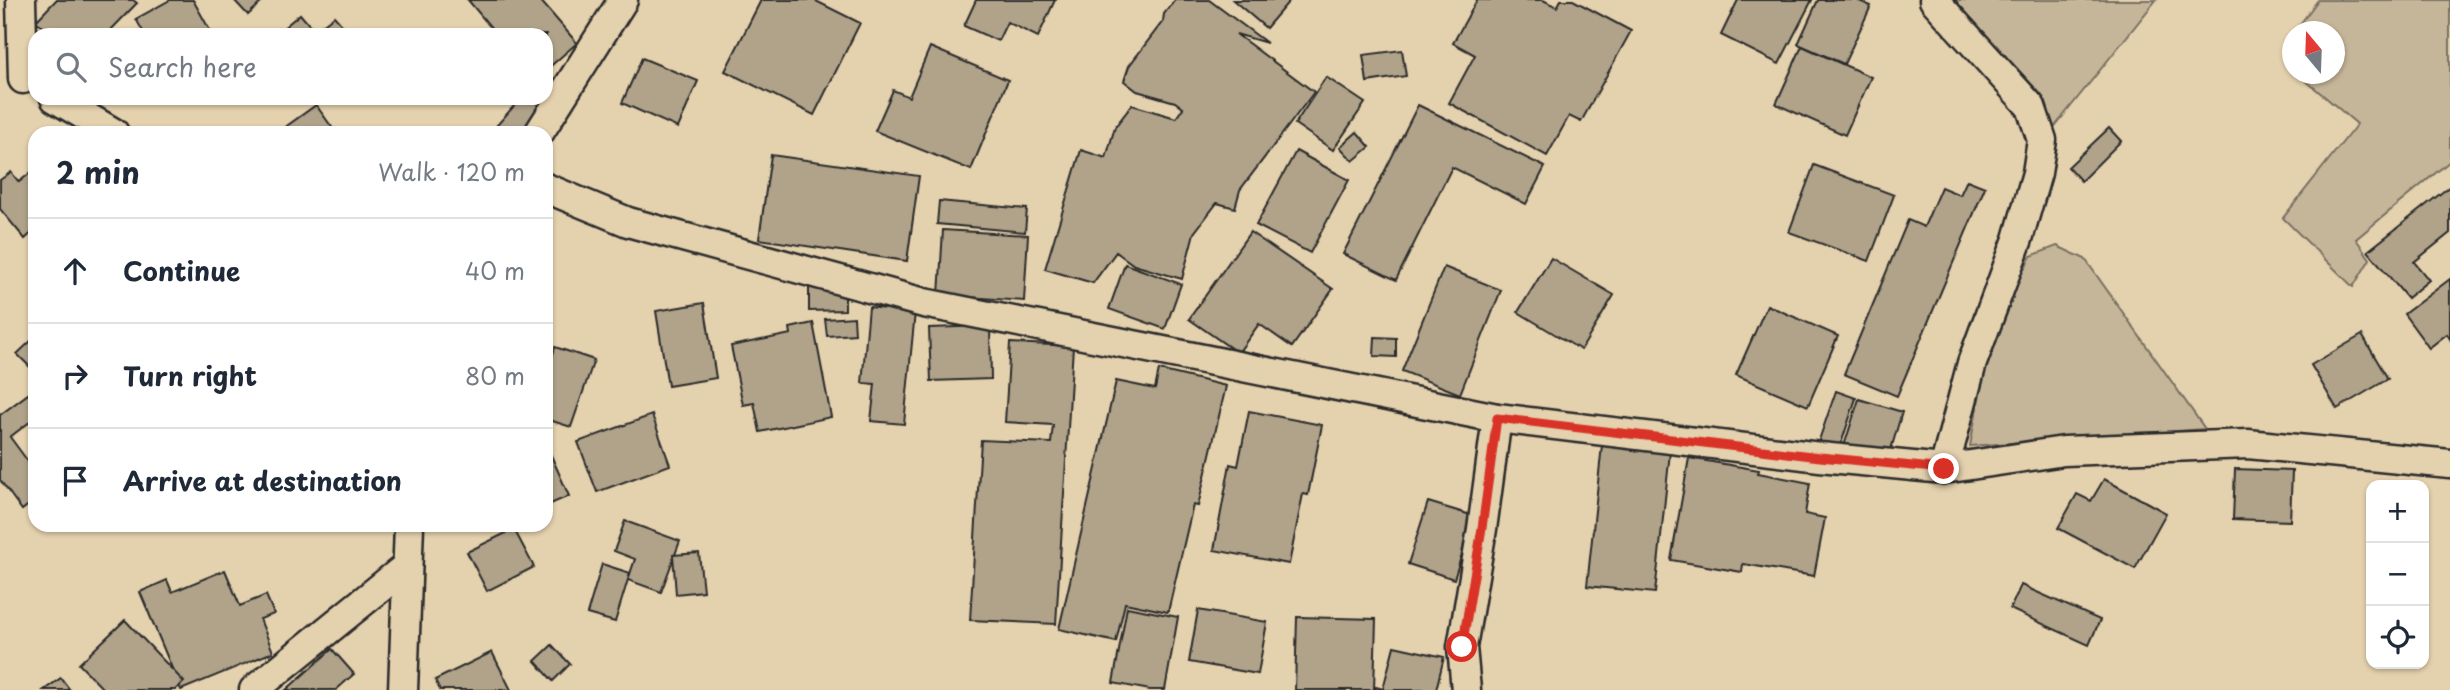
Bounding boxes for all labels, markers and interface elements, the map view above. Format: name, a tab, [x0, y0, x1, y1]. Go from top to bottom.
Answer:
north arrow	[2282, 21, 2345, 84]
search box	[28, 28, 553, 105]
text: Search here	[108, 47, 257, 86]
icon: search	[52, 48, 90, 86]
text: 2 min	[56, 149, 140, 194]
text: Walk · 120 m	[378, 154, 525, 189]
text: Continue	[123, 251, 240, 290]
icon: ahead	[56, 252, 94, 290]
text: 40 m	[465, 253, 525, 288]
text: Turn right	[123, 356, 257, 395]
icon: right	[56, 357, 94, 395]
text: 80 m	[465, 358, 525, 393]
route end	[1928, 453, 1959, 484]
text: Arrive at destination	[123, 461, 402, 500]
icon: arrive	[56, 462, 94, 500]
map controls	[2366, 480, 2429, 669]
button: +	[2366, 480, 2429, 543]
button: −	[2366, 543, 2429, 606]
button: locate	[2366, 606, 2429, 669]
route start	[1446, 631, 1477, 662]

